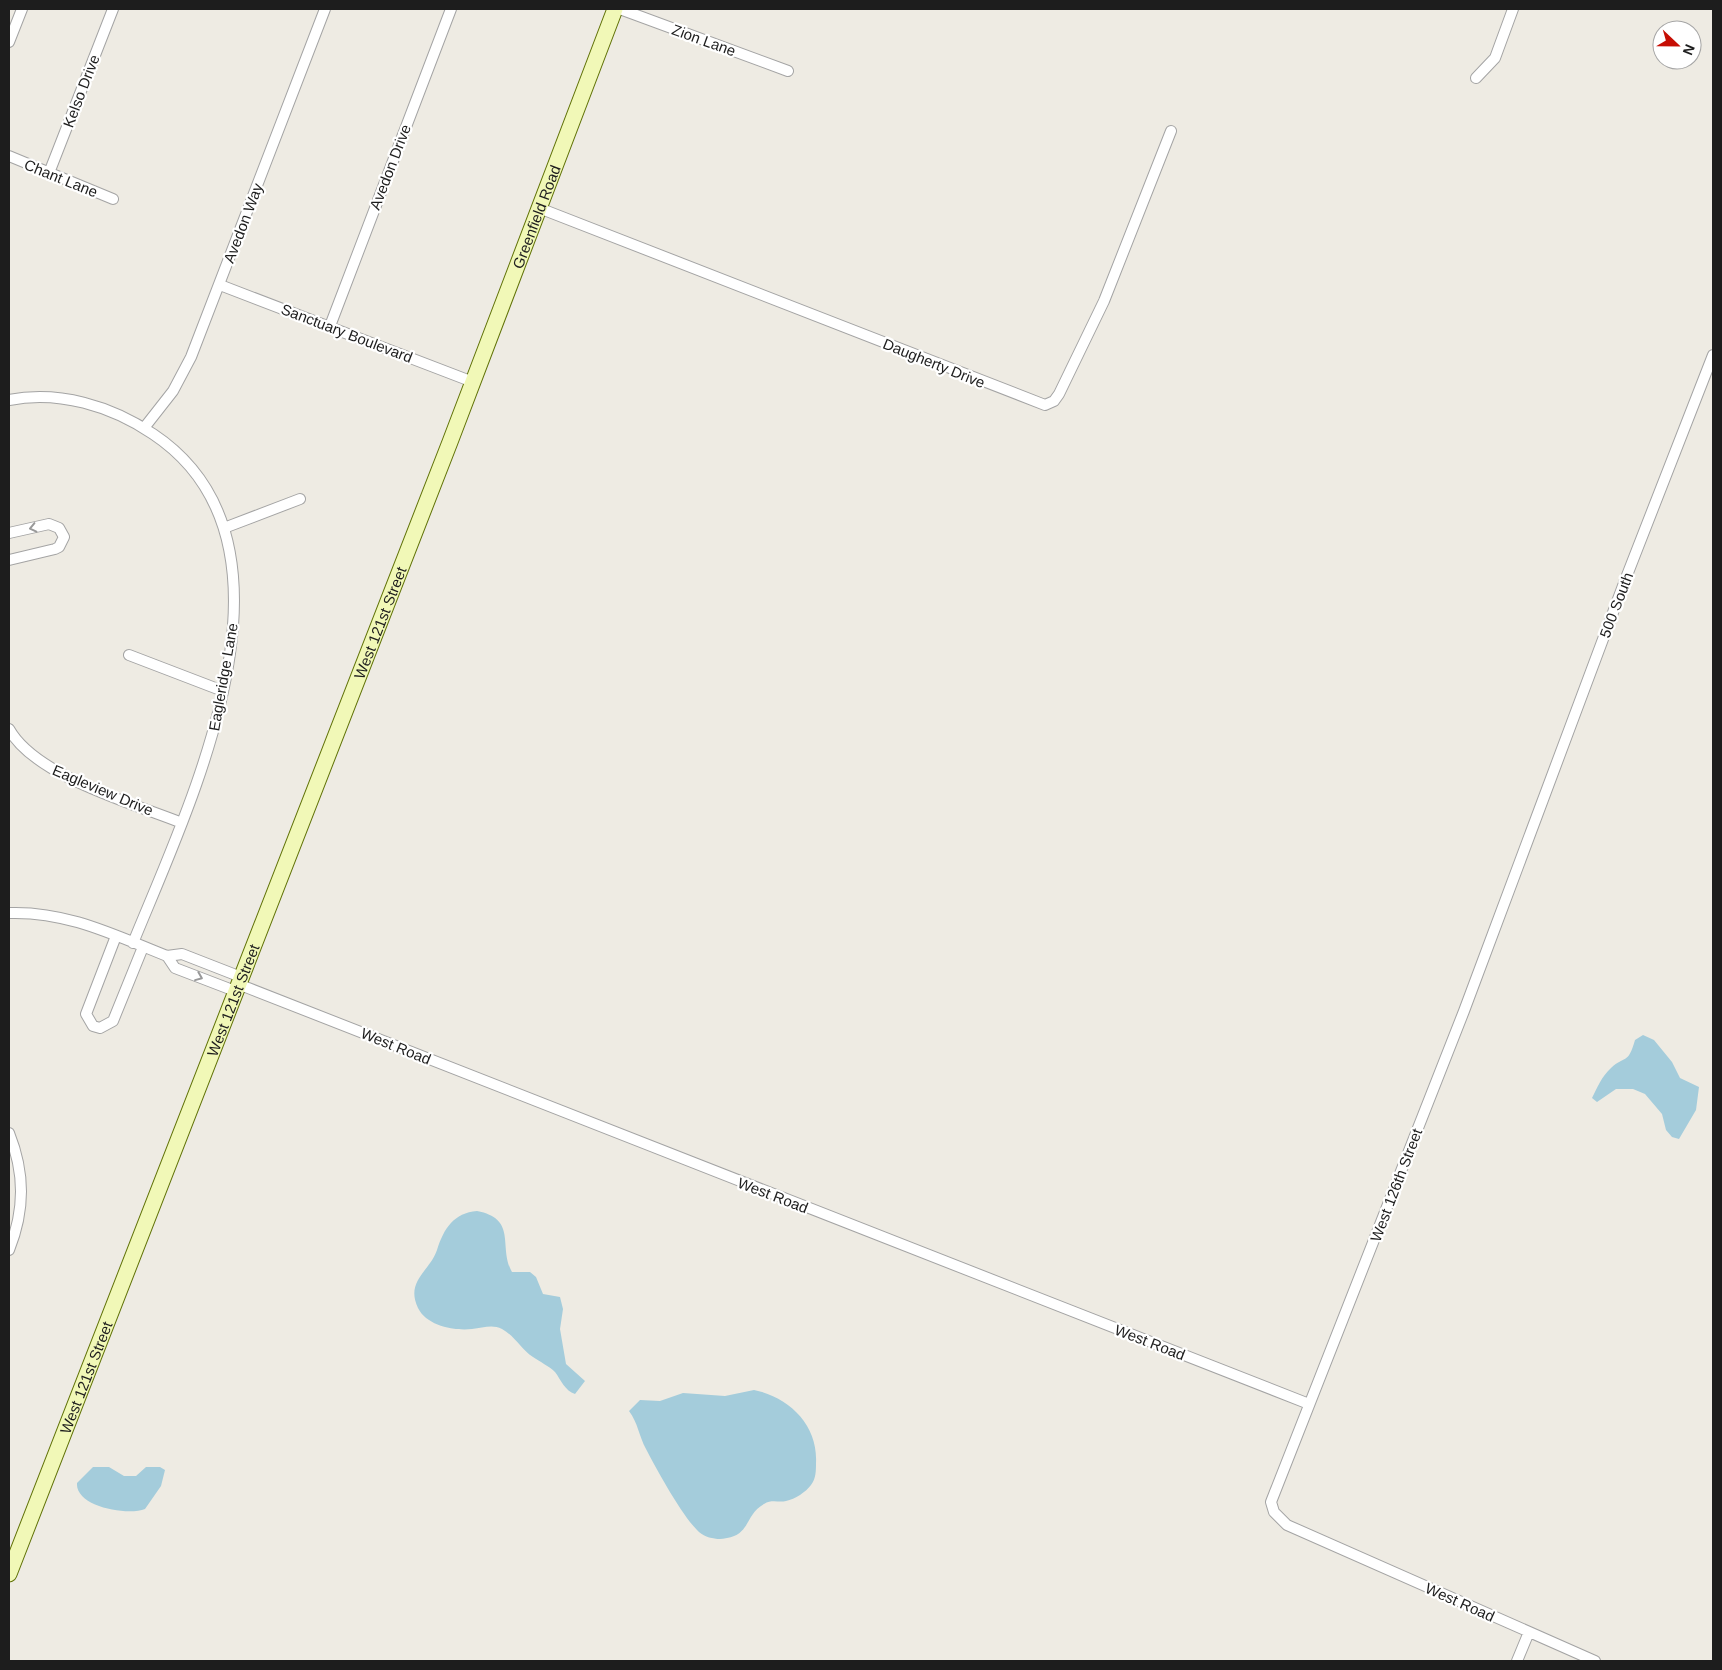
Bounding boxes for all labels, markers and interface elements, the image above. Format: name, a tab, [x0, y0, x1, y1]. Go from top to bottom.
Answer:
north arrow	[1652, 20, 1702, 70]
street label: Zion Lane	[670, 21, 738, 59]
text: N	[1680, 42, 1698, 58]
street label: Kelso Drive	[59, 52, 103, 130]
street label: Avedon Drive	[366, 122, 414, 212]
street label: Chant Lane	[22, 156, 100, 200]
street label: Greenfield Road	[508, 163, 563, 271]
street label: Avedon Way	[220, 180, 266, 265]
street label: Sanctuary Boulevard	[279, 300, 415, 366]
street label: Daugherty Drive	[881, 335, 987, 391]
one-way arrow	[28, 522, 37, 533]
street label: West 121st Street	[350, 563, 409, 681]
street label: 500 South	[1596, 570, 1636, 640]
street label: Eagleridge Lane	[205, 622, 241, 732]
street label: Eagleview Drive	[50, 761, 156, 819]
street label: West 121st Street	[203, 941, 262, 1059]
one-way arrow	[194, 971, 203, 981]
street label: West Road	[359, 1024, 433, 1068]
street label: West 126th Street	[1367, 1125, 1426, 1244]
street label: West Road	[735, 1174, 811, 1216]
street label: West 121st Street	[56, 1318, 115, 1436]
street label: West Road	[1112, 1321, 1188, 1363]
street label: West Road	[1423, 1579, 1497, 1625]

